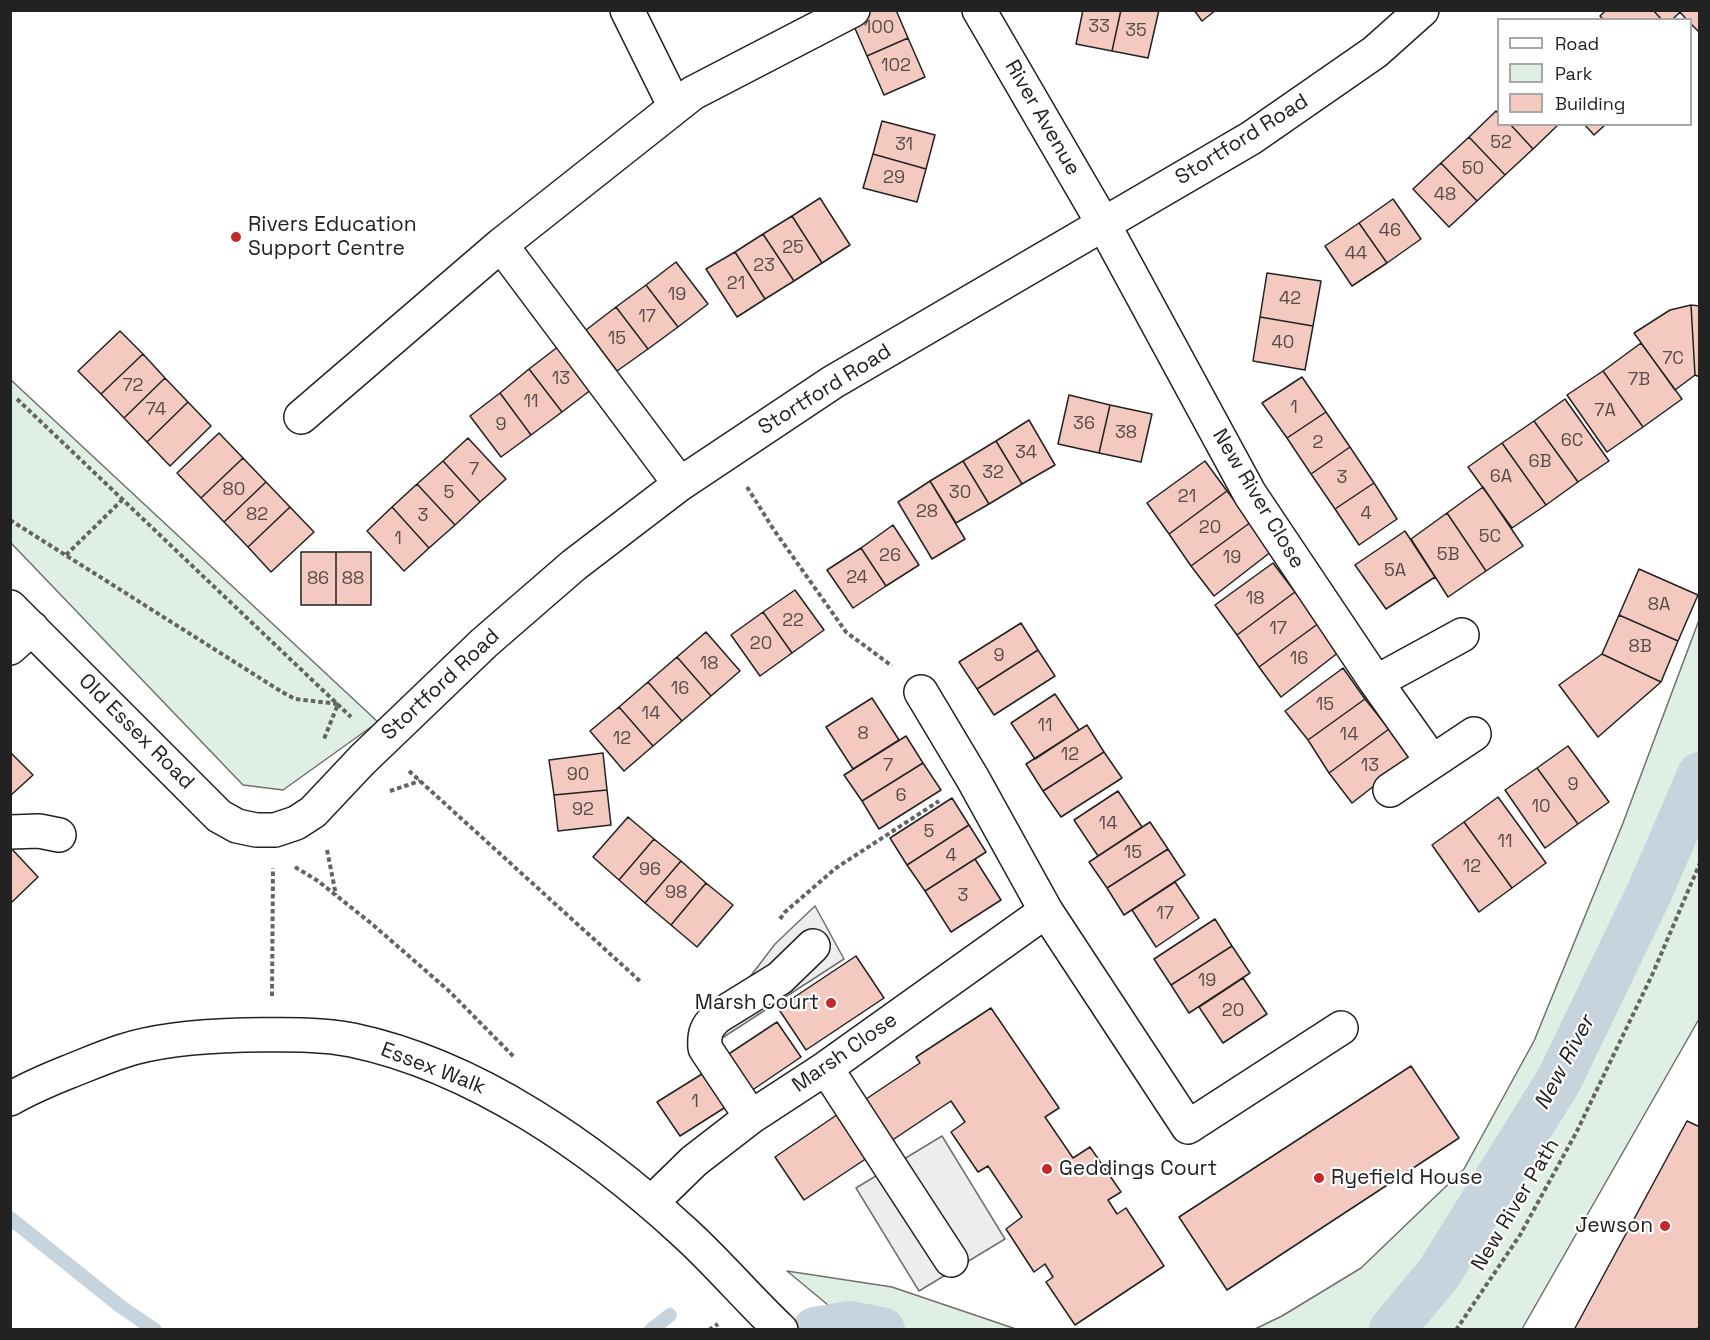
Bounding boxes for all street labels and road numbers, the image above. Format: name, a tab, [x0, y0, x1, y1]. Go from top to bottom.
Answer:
street label: River Avenue	[999, 56, 1085, 180]
street label: Stortford Road	[1171, 89, 1313, 191]
street label: Stortford Road	[754, 339, 896, 441]
street label: New River Close	[1206, 425, 1310, 573]
street label: Stortford Road	[377, 624, 505, 746]
street label: Old Essex Road	[73, 669, 199, 795]
street label: Marsh Close	[788, 1008, 902, 1098]
street label: Essex Walk	[377, 1037, 489, 1101]
street label: New River Path	[1467, 1134, 1565, 1276]

